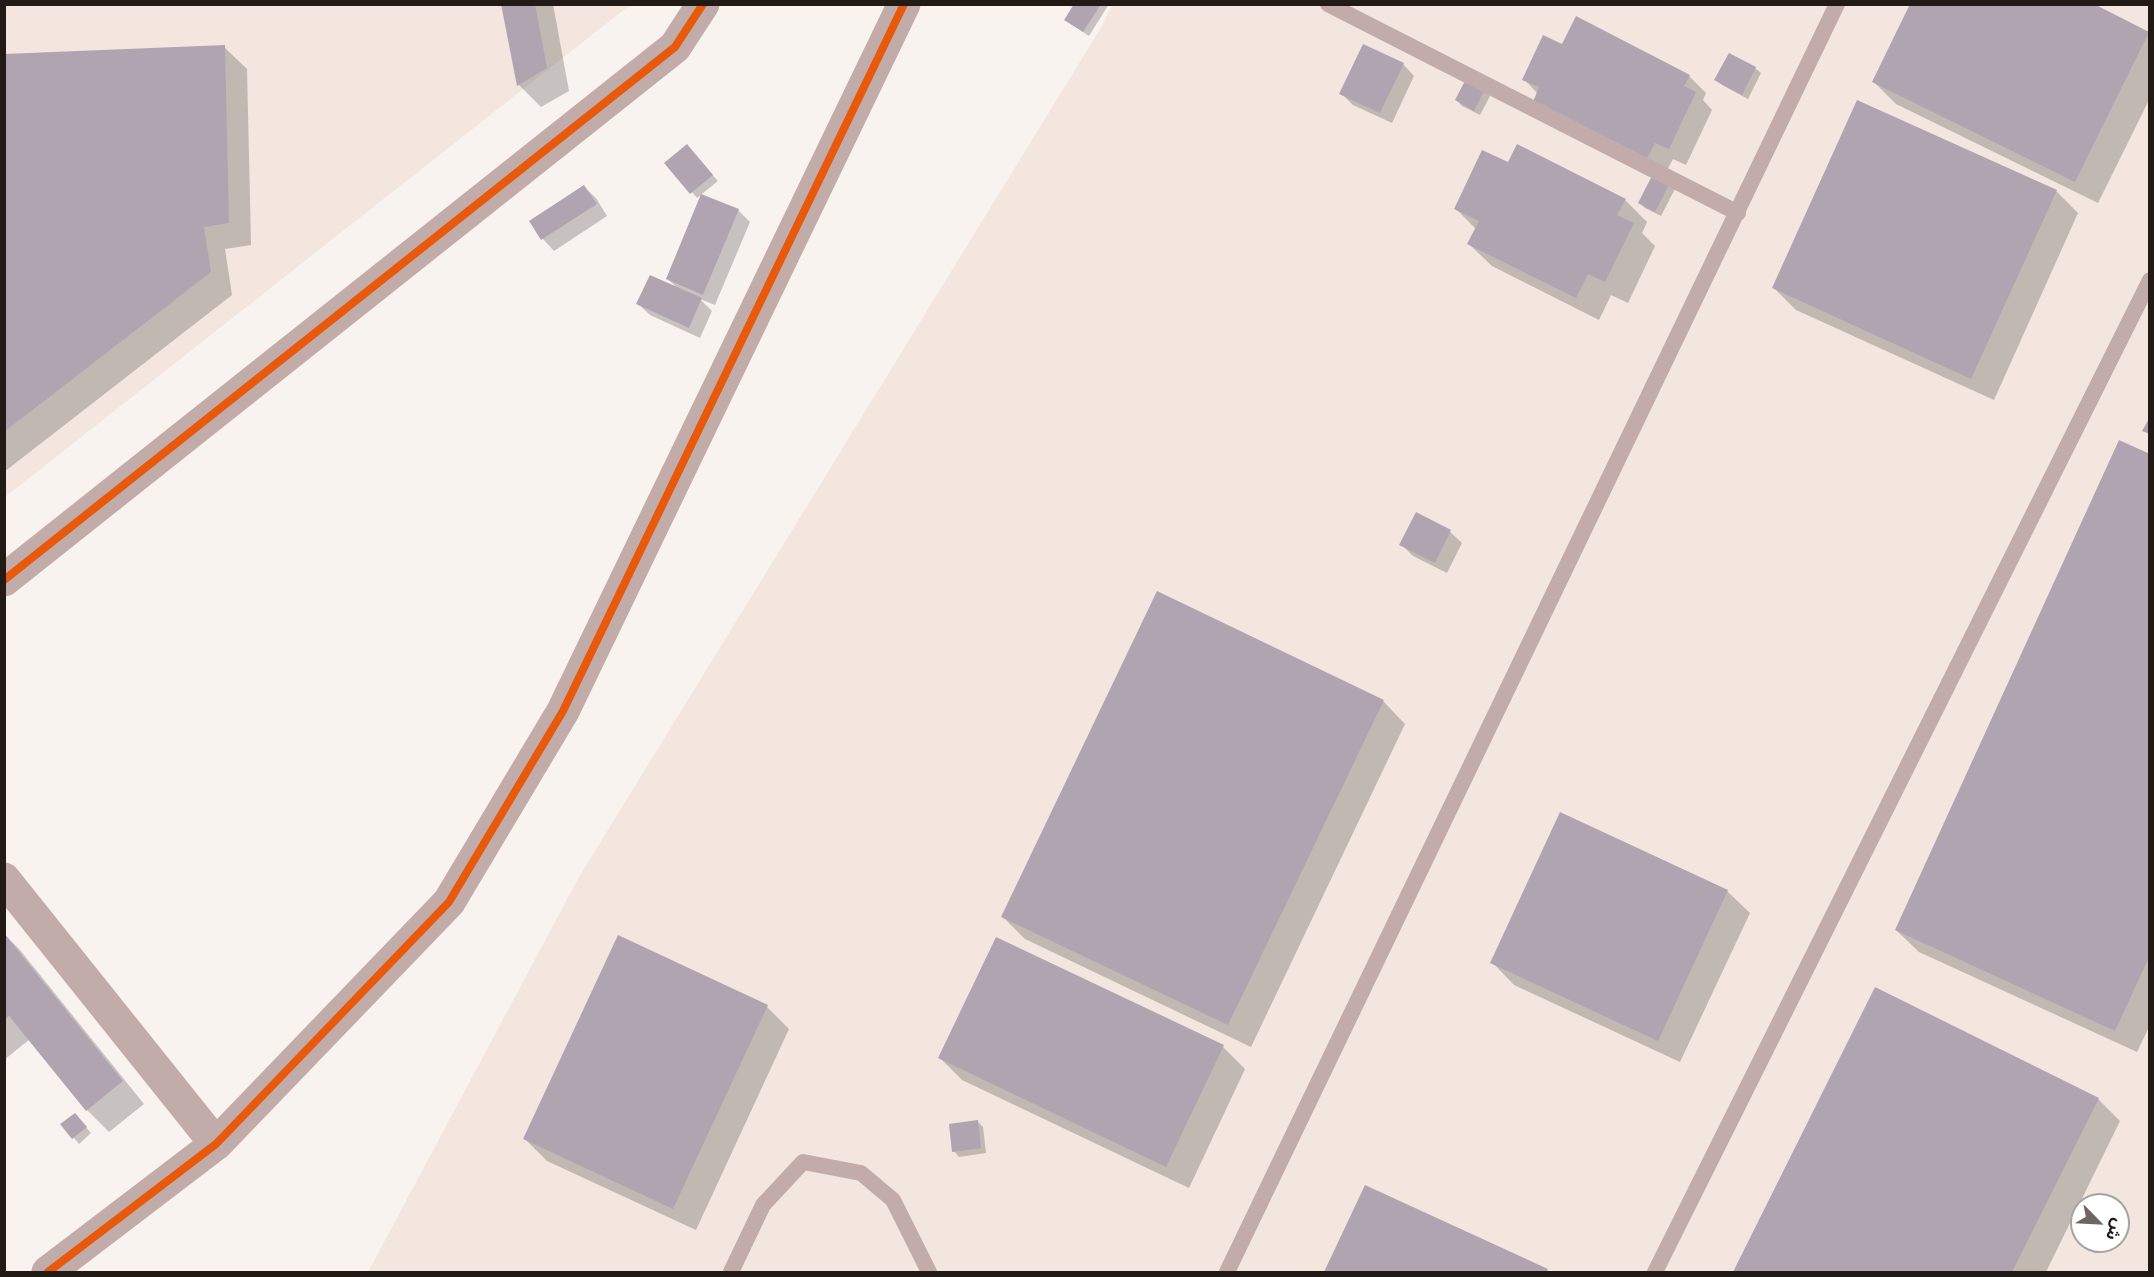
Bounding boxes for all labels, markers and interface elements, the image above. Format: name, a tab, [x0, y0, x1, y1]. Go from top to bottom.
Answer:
north arrow	[2070, 1193, 2130, 1253]
text: ش	[2100, 1215, 2130, 1244]

